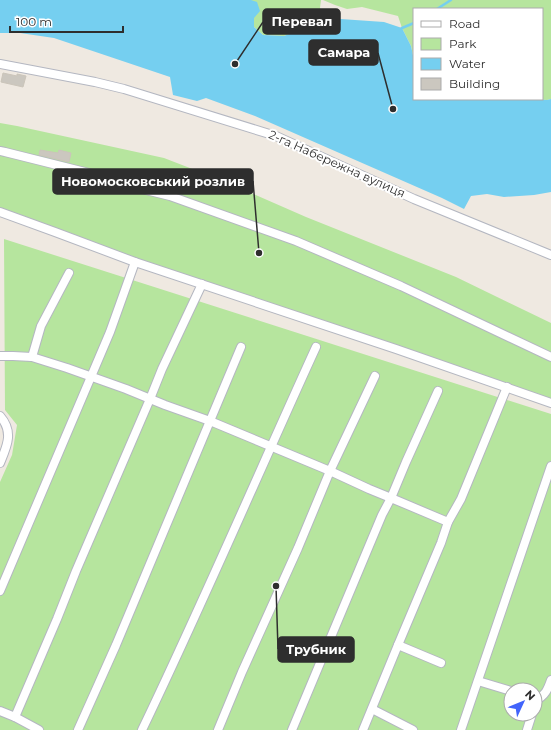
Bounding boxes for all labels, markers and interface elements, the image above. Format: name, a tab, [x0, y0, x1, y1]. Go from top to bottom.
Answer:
scale bar	[10, 8, 123, 34]
legend	[413, 8, 543, 100]
callout: Перевал	[263, 9, 340, 34]
text: Перевал	[272, 13, 332, 29]
text: 100 m	[16, 14, 52, 29]
text: Road	[449, 16, 480, 31]
text: Park	[449, 36, 477, 51]
callout: Самара	[309, 40, 378, 65]
text: Самара	[318, 44, 370, 60]
text: Water	[449, 56, 486, 71]
text: Building	[449, 76, 500, 91]
street label: 2-га Набережна вулиця	[267, 127, 408, 200]
callout: Новомосковський розлив	[53, 169, 253, 194]
text: Новомосковський розлив	[61, 173, 245, 189]
callout: Трубник	[278, 637, 354, 662]
text: Трубник	[286, 641, 347, 657]
north arrow	[503, 682, 543, 722]
text: N	[522, 687, 538, 703]

